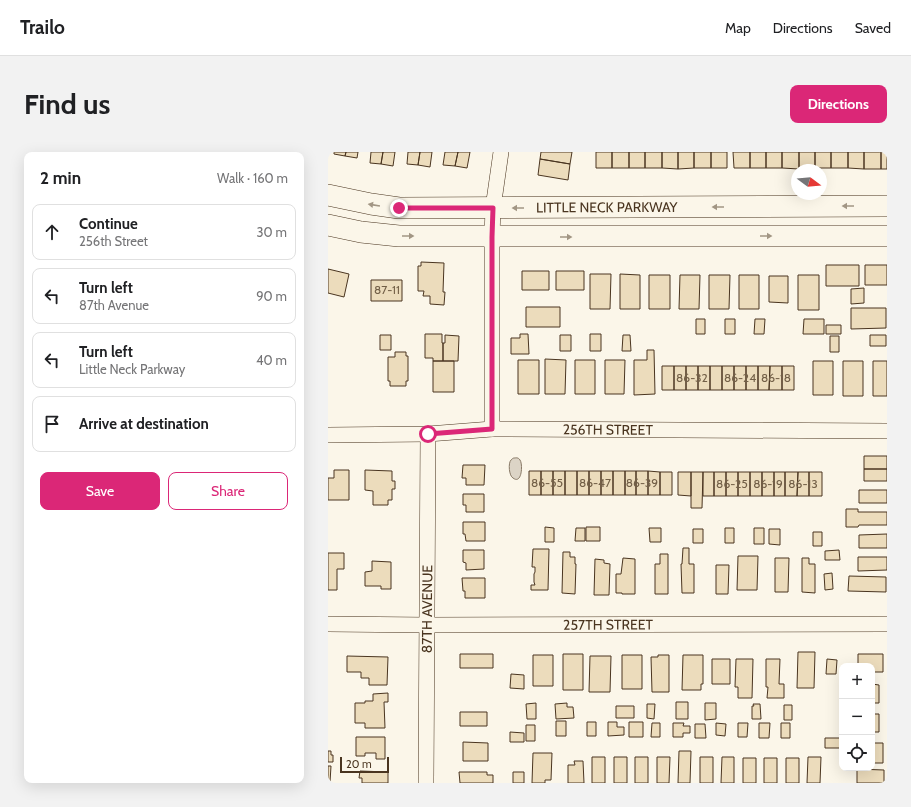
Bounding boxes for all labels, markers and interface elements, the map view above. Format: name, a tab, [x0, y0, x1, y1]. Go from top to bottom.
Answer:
text: Trailo	[20, 16, 65, 39]
text: Map	[725, 19, 751, 37]
text: Directions	[773, 19, 833, 37]
text: Saved	[855, 19, 891, 37]
button: Directions	[790, 85, 887, 123]
text: Find us	[24, 87, 110, 121]
north arrow	[791, 164, 827, 200]
text: 2 min	[40, 168, 81, 188]
text: Walk · 160 m	[217, 170, 288, 186]
street label: LITTLE NECK PARKWAY	[536, 198, 679, 216]
route end	[390, 199, 408, 217]
one-way arrow	[368, 202, 380, 208]
one-way arrow	[841, 203, 854, 209]
one-way arrow	[711, 204, 724, 210]
one-way arrow	[511, 205, 524, 211]
text: Continue	[79, 215, 138, 233]
icon: ahead	[41, 221, 63, 243]
text: 30 m	[257, 224, 287, 240]
text: 256th Street	[79, 233, 148, 249]
one-way arrow	[402, 233, 415, 239]
one-way arrow	[760, 233, 773, 239]
one-way arrow	[560, 234, 573, 240]
text: Turn left	[79, 279, 133, 297]
house number: 87-11	[374, 282, 400, 297]
icon: left	[41, 285, 63, 307]
text: 90 m	[256, 288, 287, 304]
text: 87th Avenue	[79, 297, 149, 313]
text: Turn left	[79, 343, 133, 361]
icon: left	[41, 349, 63, 371]
text: 40 m	[256, 352, 287, 368]
text: Little Neck Parkway	[79, 361, 185, 377]
house number: 86-32	[676, 370, 708, 385]
house number: 86-24	[724, 370, 756, 385]
house number: 86-18	[761, 370, 791, 385]
icon: arrive	[41, 413, 63, 435]
text: Arrive at destination	[79, 415, 209, 433]
street label: 256TH STREET	[563, 420, 653, 439]
route start	[419, 425, 437, 443]
button: Save	[40, 472, 160, 510]
button: Share	[168, 472, 288, 510]
house number: 86-55	[531, 475, 563, 490]
house number: 86-47	[579, 475, 611, 490]
house number: 86-39	[626, 475, 658, 490]
house number: 86-25	[716, 476, 748, 491]
house number: 86-19	[753, 476, 783, 491]
house number: 86-13	[788, 476, 818, 491]
street label: 87TH AVENUE	[418, 565, 436, 653]
street label: 257TH STREET	[563, 616, 653, 634]
map controls	[839, 663, 875, 771]
button: +	[839, 663, 875, 699]
button: −	[839, 699, 875, 735]
button: locate	[839, 735, 875, 771]
scale bar	[340, 755, 389, 774]
text: 20 m	[346, 757, 372, 771]

